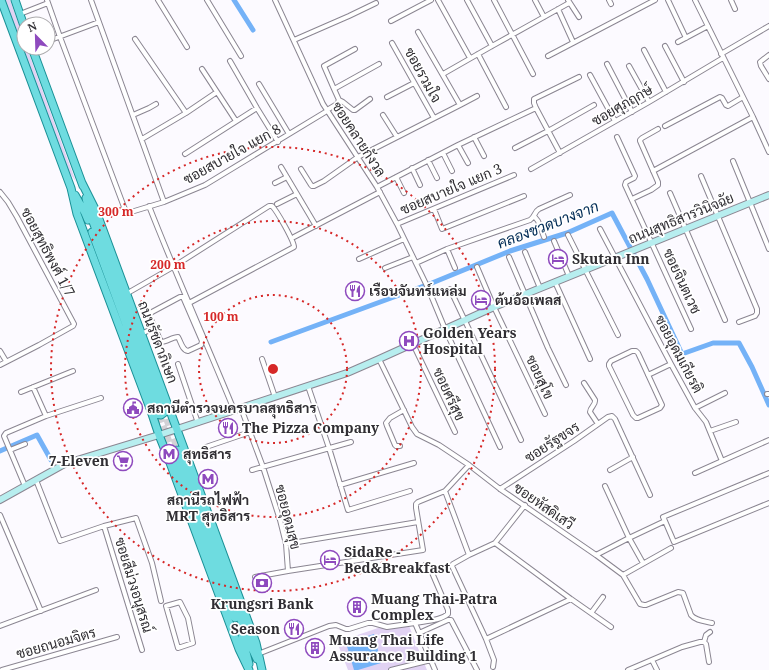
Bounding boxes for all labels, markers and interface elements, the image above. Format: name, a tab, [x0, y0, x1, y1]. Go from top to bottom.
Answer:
north arrow	[16, 16, 56, 56]
text: N	[25, 18, 39, 35]
street label: ซอยรวมใจ	[400, 44, 446, 106]
street label: ซอยศุภฤกษ์	[588, 79, 657, 131]
street label: ซอยคลายกังวล	[328, 98, 391, 180]
street label: ซอยสบายใจ แยก 8	[179, 119, 284, 188]
street label: ซอยสบายใจ แยก 3	[397, 158, 505, 219]
street label: ถนนสุทธิสารวินิจฉัย	[625, 188, 737, 248]
water label: คลองชวดบางจาก	[494, 196, 601, 253]
text: 300 m	[98, 203, 134, 220]
street label: ซอยสุทธิพงศ์ 1/7	[16, 204, 80, 300]
street label: ซอยจินตเวช	[659, 245, 706, 317]
hotel icon: Skutan Inn	[547, 248, 569, 270]
place label: Skutan Inn	[572, 249, 650, 268]
text: 200 m	[150, 256, 186, 273]
restaurant icon: เรือนจันทร์แหล่ม	[344, 280, 366, 302]
place label: เรือนจันทร์แหล่ม	[369, 281, 466, 300]
hotel icon: ต้นอ้อเพลส	[470, 289, 492, 311]
place label: ต้นอ้อเพลส	[495, 290, 561, 309]
street label: ถนนรัชดาภิเษก	[134, 298, 183, 386]
text: 100 m	[203, 308, 239, 325]
street label: ซอยอุดมเกียรติ	[650, 311, 708, 397]
place label: Golden Years Hospital	[423, 323, 517, 358]
hospital icon: Golden Years Hospital	[398, 330, 420, 352]
street label: ซอยสุโข	[521, 352, 559, 402]
centre of rings	[266, 362, 280, 376]
street label: ซอยศรีสุข	[428, 364, 470, 424]
public building icon: สถานีตำรวจนครบาลสุทธิสาร	[122, 397, 144, 419]
place label: สถานีตำรวจนครบาลสุทธิสาร	[147, 398, 316, 419]
restaurant icon: The Pizza Company	[217, 417, 239, 439]
street label: ซอยรัฐขจร	[521, 417, 583, 466]
place label: The Pizza Company	[242, 418, 380, 437]
metro station icon: สุทธิสาร	[158, 443, 180, 465]
place label: สุทธิสาร	[183, 444, 232, 465]
supermarket icon: 7-Eleven	[112, 450, 134, 472]
place label: 7-Eleven	[49, 451, 109, 470]
metro station icon: สถานีรถไฟฟ้า MRT สุทธิสาร	[197, 468, 219, 490]
street label: ซอยหัสดิเสวี	[510, 478, 578, 533]
street label: ซอยอุดมสุข	[270, 482, 306, 552]
place label: สถานีรถไฟฟ้า MRT สุทธิสาร	[166, 490, 250, 527]
street label: ซอยสีม่วงอนุสรณ์	[110, 535, 158, 635]
place label: SidaRe - Bed&Breakfast	[344, 542, 451, 577]
hotel icon: SidaRe - Bed&Breakfast	[319, 549, 341, 571]
bank icon: Krungsri Bank	[251, 572, 273, 594]
place label: Muang Thai-Patra Complex	[371, 589, 497, 624]
place label: Krungsri Bank	[211, 594, 313, 613]
building icon: Muang Thai-Patra Complex	[346, 596, 368, 618]
restaurant icon: Season	[283, 618, 305, 640]
place label: Season	[231, 619, 280, 638]
street label: ซอยถนอมจิตร	[14, 622, 98, 663]
place label: Muang Thai Life Assurance Building 1	[329, 630, 478, 665]
building icon: Muang Thai Life Assurance Building 1	[304, 637, 326, 659]

